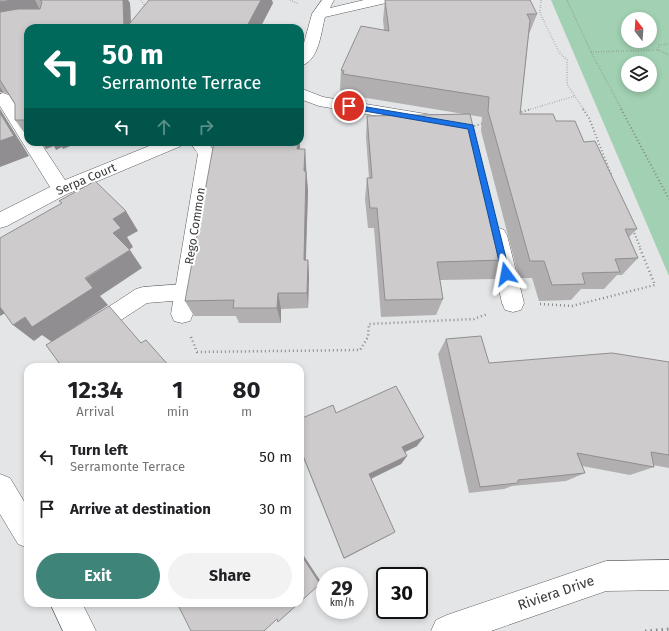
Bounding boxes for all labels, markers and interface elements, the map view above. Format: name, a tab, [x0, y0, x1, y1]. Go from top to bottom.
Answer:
north arrow	[621, 12, 657, 48]
map controls	[621, 12, 657, 92]
text: 50 m	[102, 38, 164, 71]
icon: left	[36, 40, 88, 92]
button: layers	[621, 56, 657, 92]
text: Serramonte Terrace	[102, 72, 261, 94]
pin	[332, 89, 366, 123]
icon: arrive	[338, 95, 360, 117]
icon: left	[111, 116, 133, 138]
icon: ahead	[153, 116, 175, 138]
icon: right	[195, 116, 217, 138]
street label: Serpa Court	[54, 160, 119, 198]
street label: Rego Common	[182, 186, 208, 266]
position arrow	[485, 253, 527, 295]
text: 12:34	[67, 376, 123, 404]
text: 1	[172, 376, 183, 404]
text: 80	[233, 376, 261, 404]
text: Arrival	[76, 404, 114, 419]
text: min	[167, 404, 189, 419]
text: m	[241, 404, 252, 419]
text: Turn left	[70, 441, 128, 459]
icon: left	[36, 446, 58, 468]
text: 50 m	[259, 448, 292, 466]
text: Serramonte Terrace	[70, 459, 185, 474]
icon: arrive	[36, 498, 58, 520]
text: Arrive at destination	[70, 500, 211, 518]
text: 30 m	[259, 500, 292, 518]
button: Exit	[36, 553, 160, 599]
button: Share	[168, 553, 292, 599]
speed limit sign: 30	[376, 567, 428, 619]
street label: Riviera Drive	[515, 572, 597, 614]
text: 29	[331, 576, 353, 600]
text: km/h	[330, 597, 354, 609]

